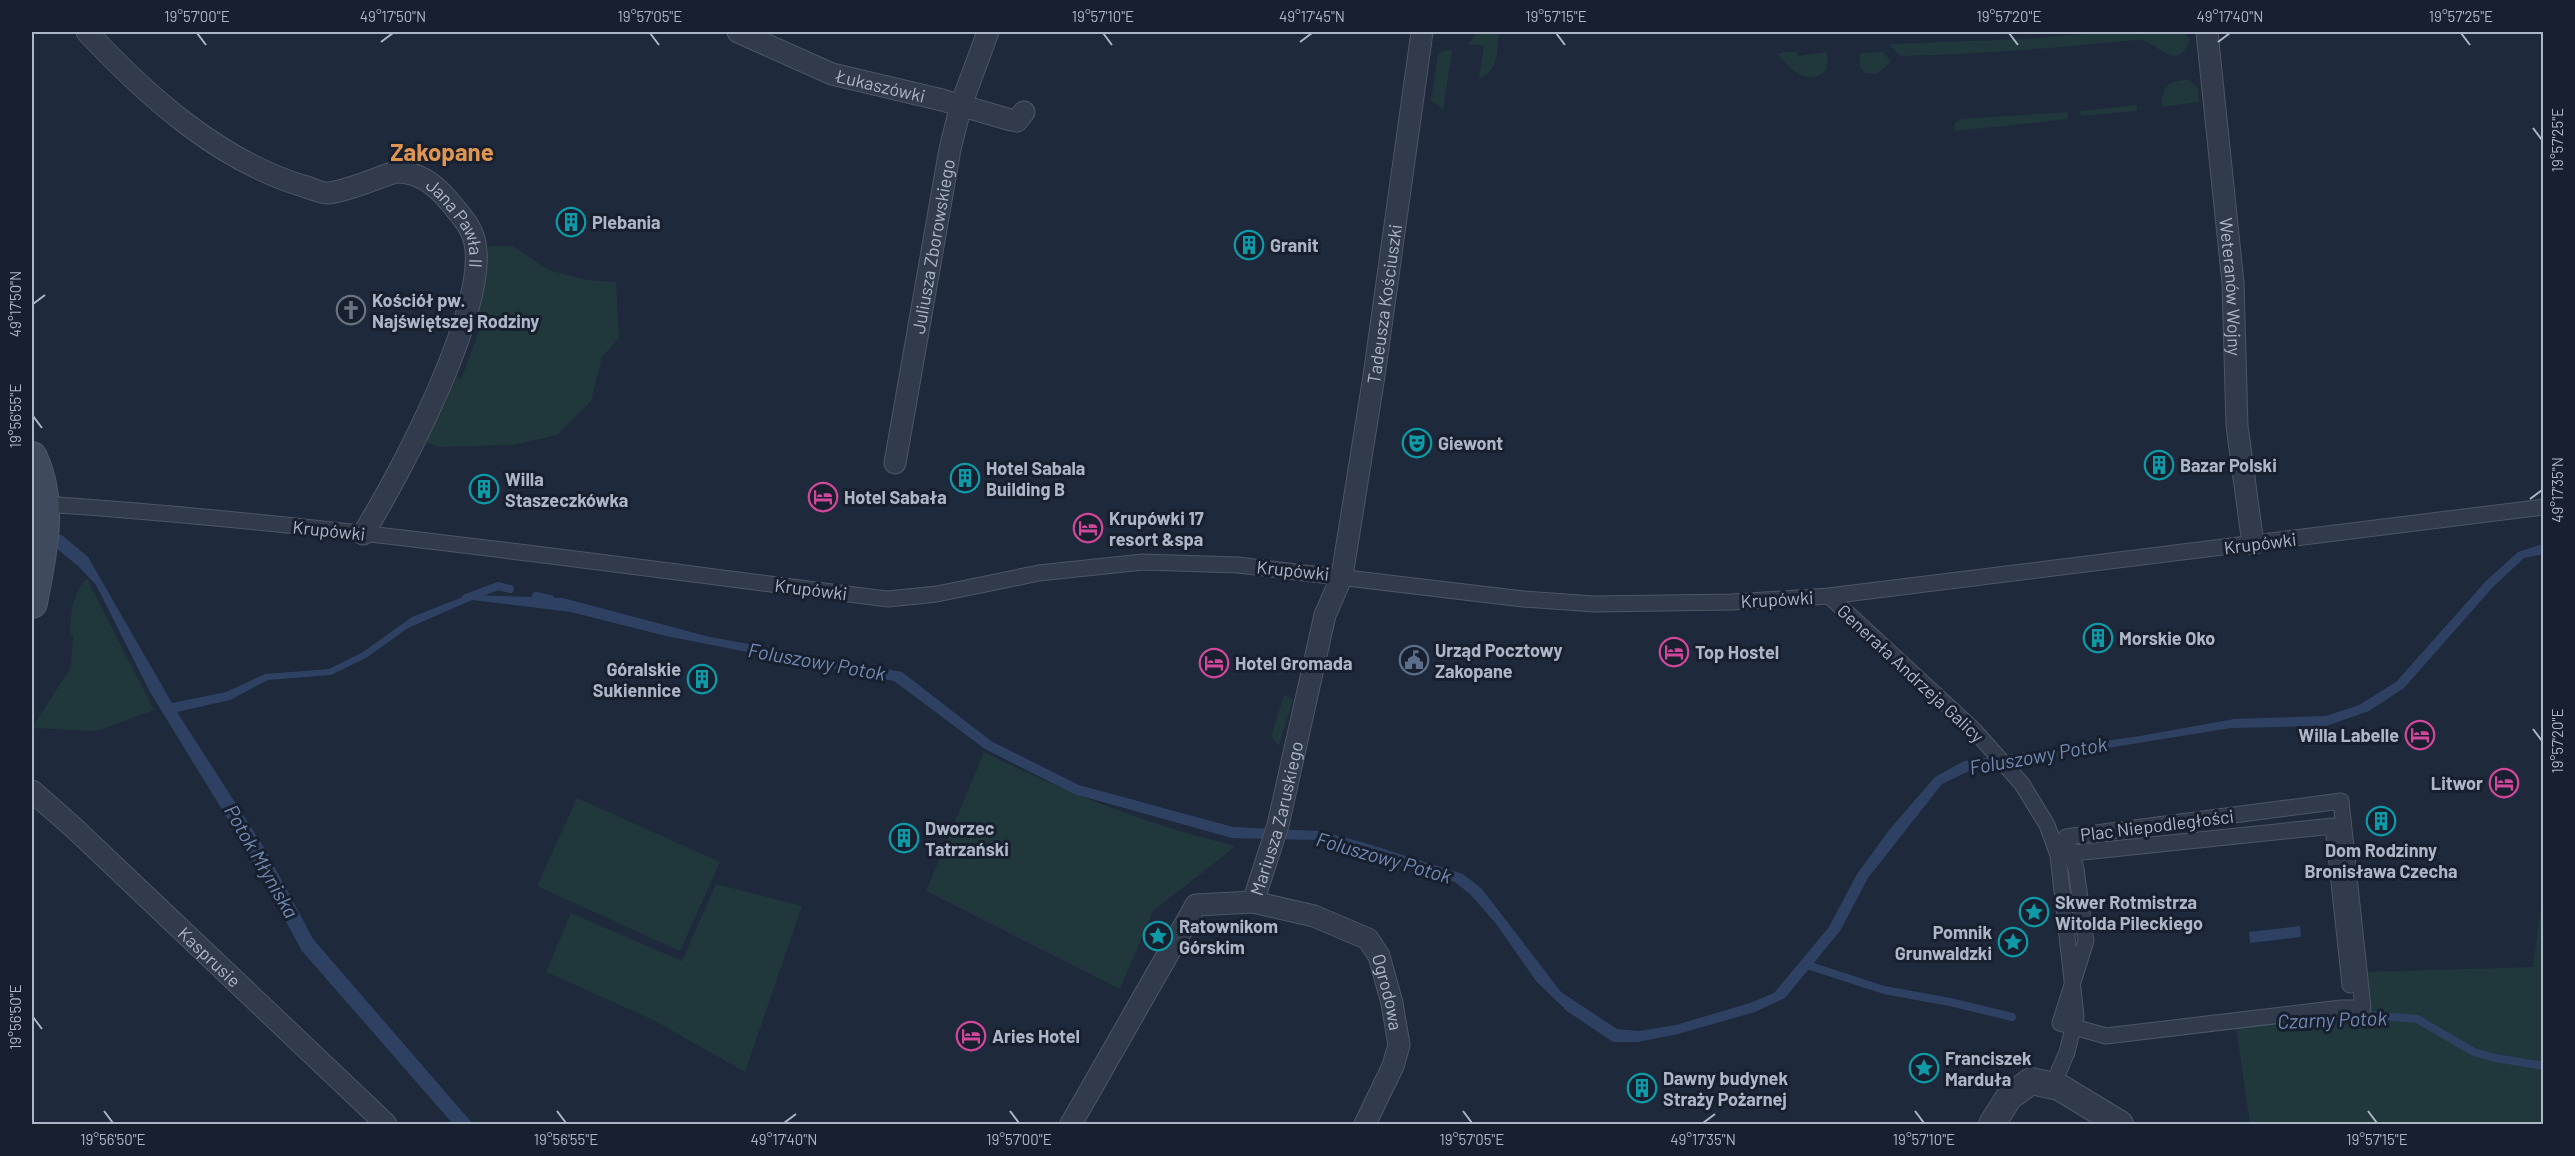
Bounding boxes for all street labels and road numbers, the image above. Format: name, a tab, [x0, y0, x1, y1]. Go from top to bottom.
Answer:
street label: Łukaszówki	[833, 64, 928, 107]
street label: Juliusza Zborowskiego	[907, 157, 959, 335]
street label: Jana Pawła II	[422, 173, 487, 269]
street label: Weteranów Wojny	[2215, 217, 2246, 356]
street label: Tadeusza Kościuszki	[1362, 223, 1406, 385]
street label: Krupówki	[292, 515, 366, 545]
street label: Krupówki	[2222, 528, 2298, 558]
street label: Krupówki	[1256, 555, 1330, 585]
street label: Krupówki	[773, 574, 849, 604]
street label: Krupówki	[1740, 586, 1814, 612]
street label: Generała Andrzeja Galicy	[1833, 599, 1989, 747]
street label: Mariusza Zaruskiego	[1245, 739, 1307, 898]
street label: Plac Niepodległości	[2079, 805, 2235, 845]
street label: Kasprusie	[174, 922, 246, 991]
street label: Ogrodowa	[1368, 951, 1407, 1032]

